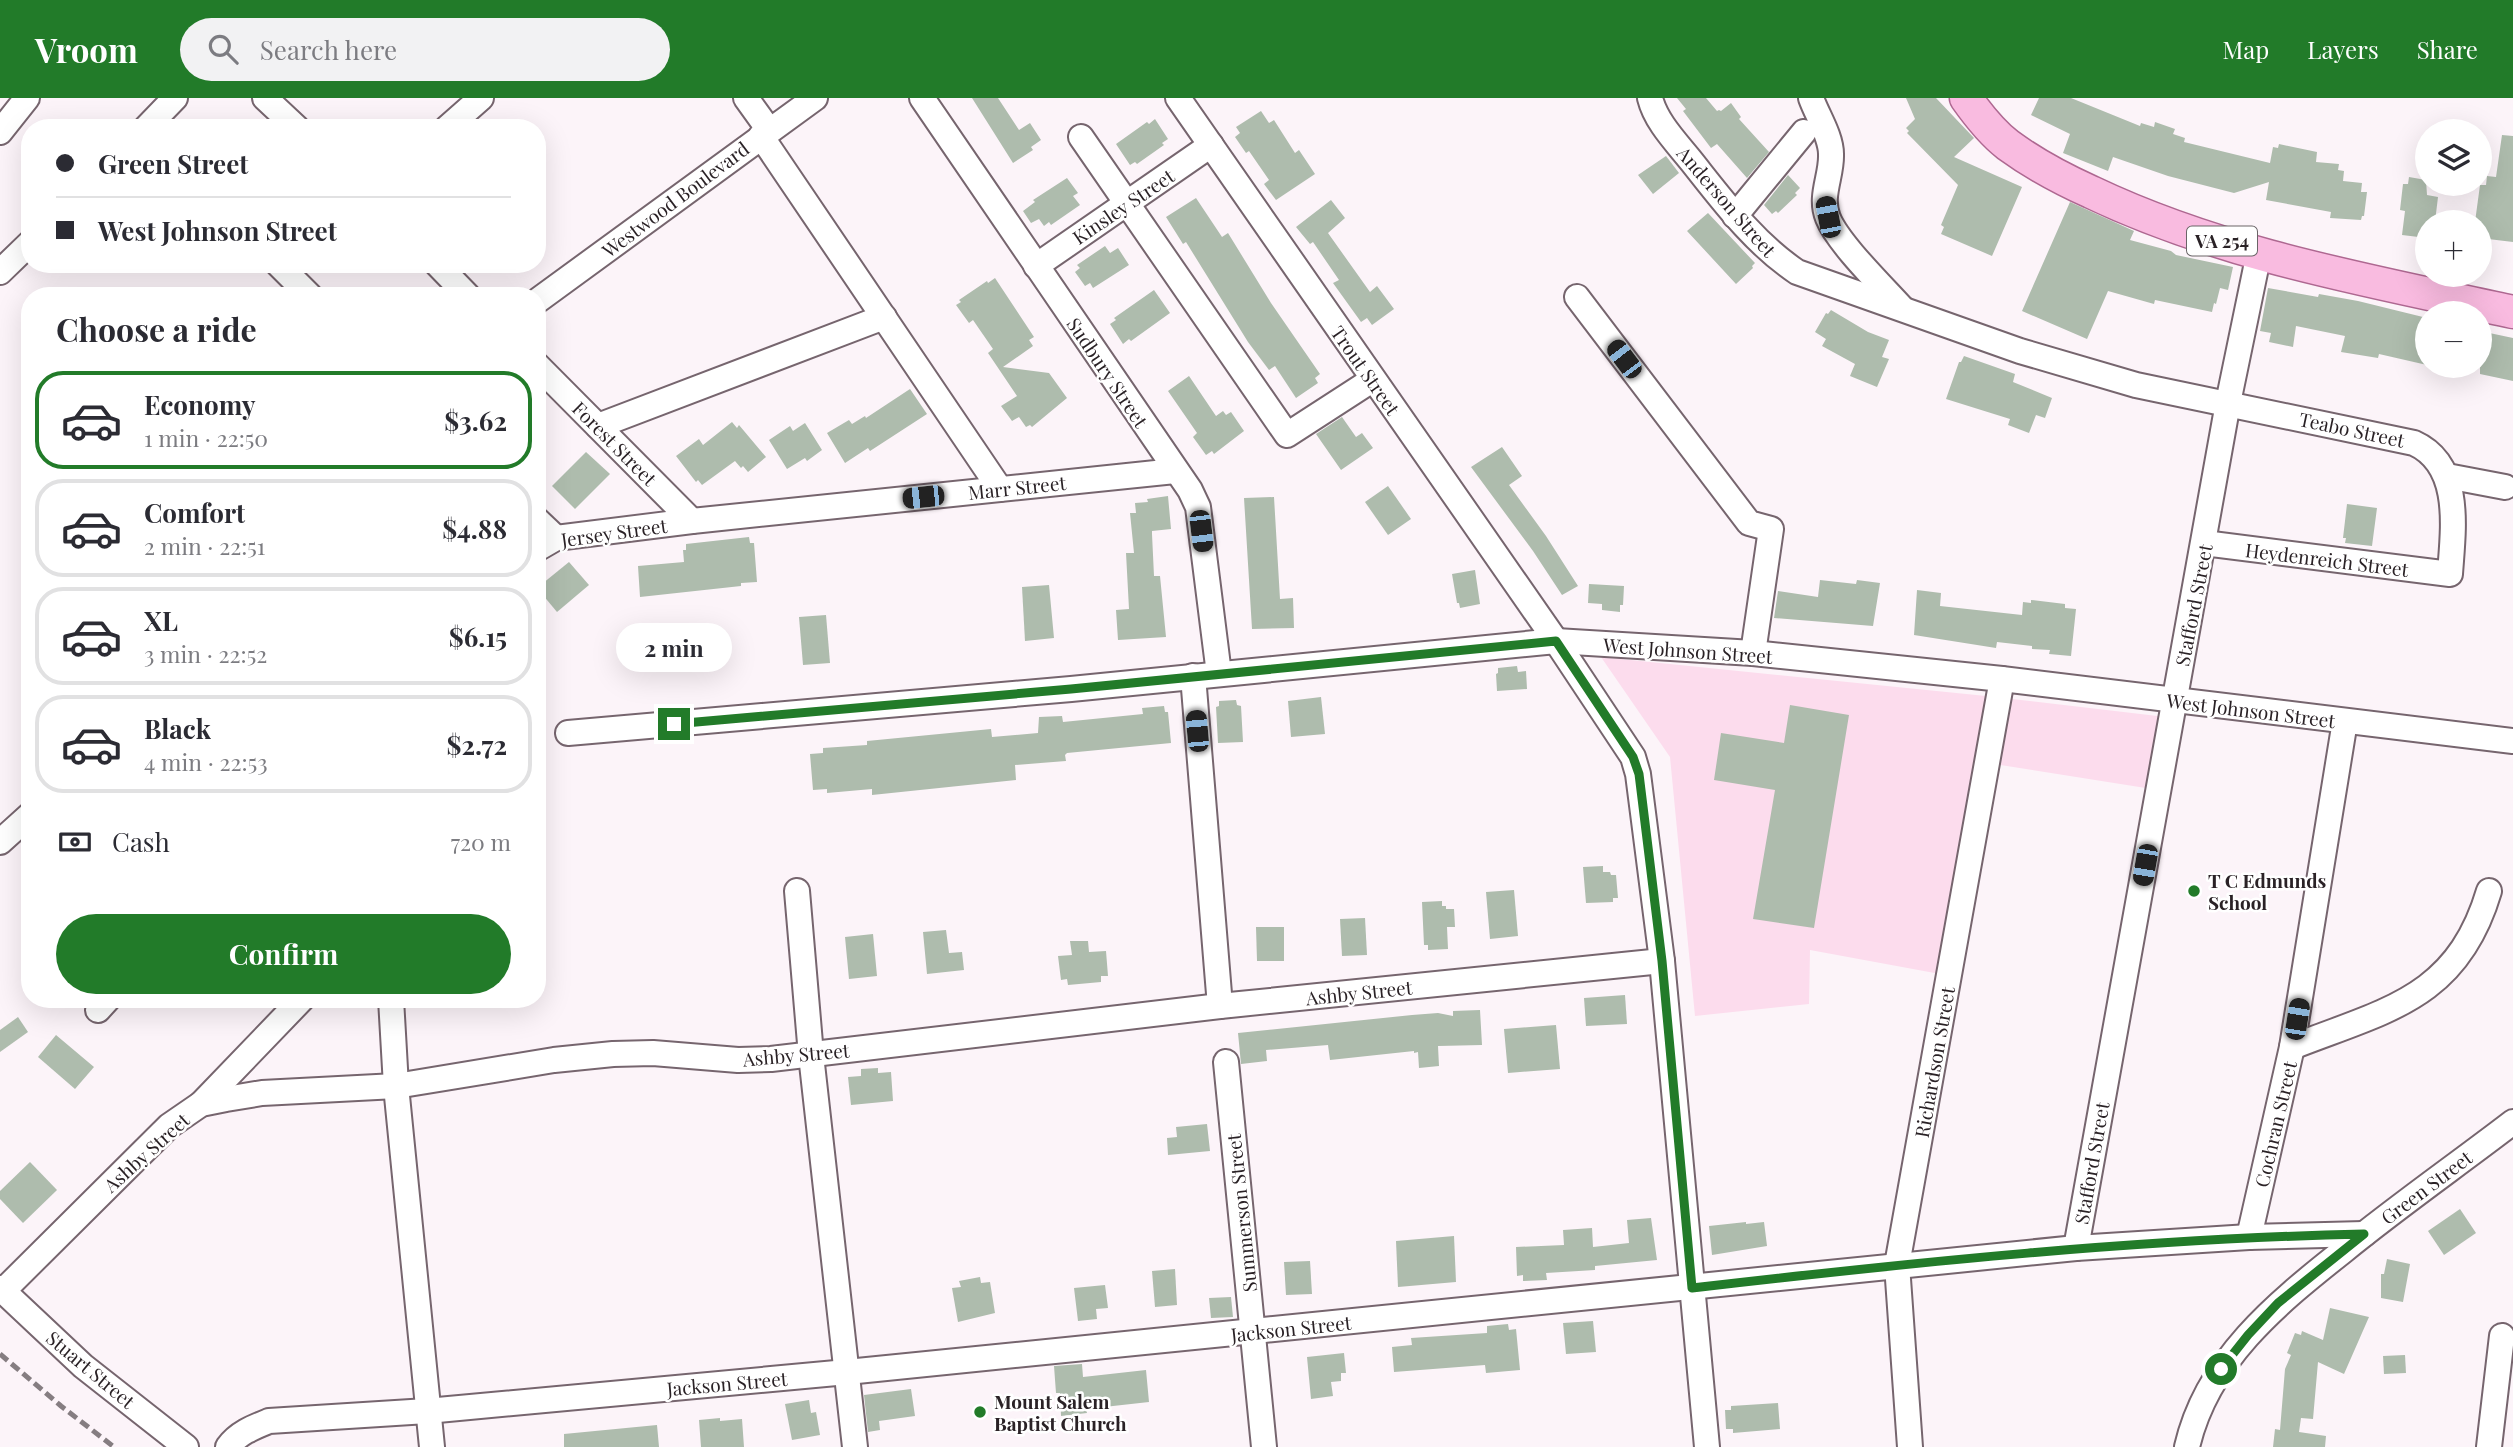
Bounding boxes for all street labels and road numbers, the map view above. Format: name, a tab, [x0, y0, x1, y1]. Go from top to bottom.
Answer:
street label: Westwood Boulevard	[595, 135, 754, 263]
street label: Anderson Street	[1671, 139, 1782, 262]
street label: Kinsley Street	[1067, 162, 1179, 250]
road number: VA 254	[2187, 226, 2257, 256]
street label: Sudbury Street	[1062, 312, 1155, 432]
street label: Trout Street	[1326, 320, 1406, 420]
street label: Forest Street	[567, 395, 663, 491]
street label: Teabo Street	[2297, 405, 2407, 453]
street label: Marr Street	[967, 469, 1067, 505]
street label: Jersey Street	[558, 512, 669, 552]
street label: Heydenreich Street	[2244, 536, 2410, 582]
street label: Stafford Street	[2168, 541, 2218, 668]
street label: West Johnson Street	[1601, 631, 1774, 669]
street label: West Johnson Street	[2164, 687, 2337, 733]
street label: Ashby Street	[1303, 973, 1414, 1011]
street label: Richardson Street	[1908, 984, 1960, 1140]
street label: Ashby Street	[741, 1036, 851, 1072]
street label: Cochran Street	[2248, 1058, 2302, 1190]
street label: Stafford Street	[2067, 1100, 2115, 1226]
street label: Ashby Street	[97, 1106, 195, 1198]
street label: Summerson Street	[1220, 1132, 1262, 1293]
street label: Green Street	[2375, 1144, 2477, 1230]
street label: Jackson Street	[1229, 1309, 1353, 1347]
street label: Stuart Street	[41, 1324, 141, 1414]
street label: Jackson Street	[665, 1365, 789, 1401]

